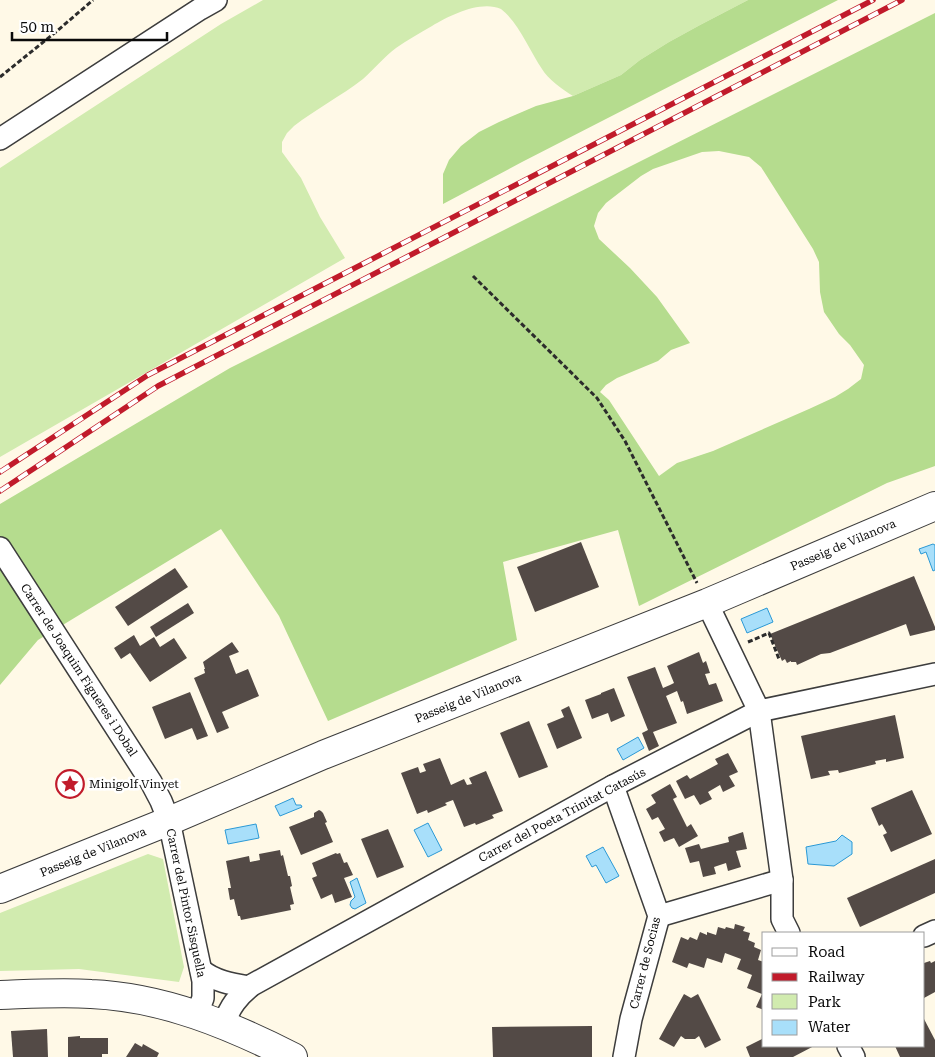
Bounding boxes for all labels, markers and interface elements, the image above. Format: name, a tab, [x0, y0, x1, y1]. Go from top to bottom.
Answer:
scale bar	[12, 10, 168, 42]
text: 50 m	[20, 18, 55, 36]
street label: Passeig de Vilanova	[788, 516, 898, 574]
street label: Carrer de Joaquim Figueres i Dobal	[18, 581, 140, 759]
street label: Passeig de Vilanova	[413, 670, 524, 726]
street label: Carrer del Poeta Trinitat Catasús	[476, 765, 648, 865]
place icon: Minigolf Vinyet	[55, 769, 85, 799]
place label: Minigolf Vinyet	[89, 777, 179, 791]
street label: Passeig de Vilanova	[38, 824, 149, 880]
street label: Carrer del Pintor Sisquella	[163, 827, 209, 979]
street label: Carrer de Socias	[627, 915, 663, 1011]
legend	[762, 932, 925, 1047]
text: Road	[808, 943, 845, 961]
text: Railway	[808, 968, 865, 986]
text: Park	[808, 993, 842, 1011]
text: Water	[808, 1018, 850, 1036]

